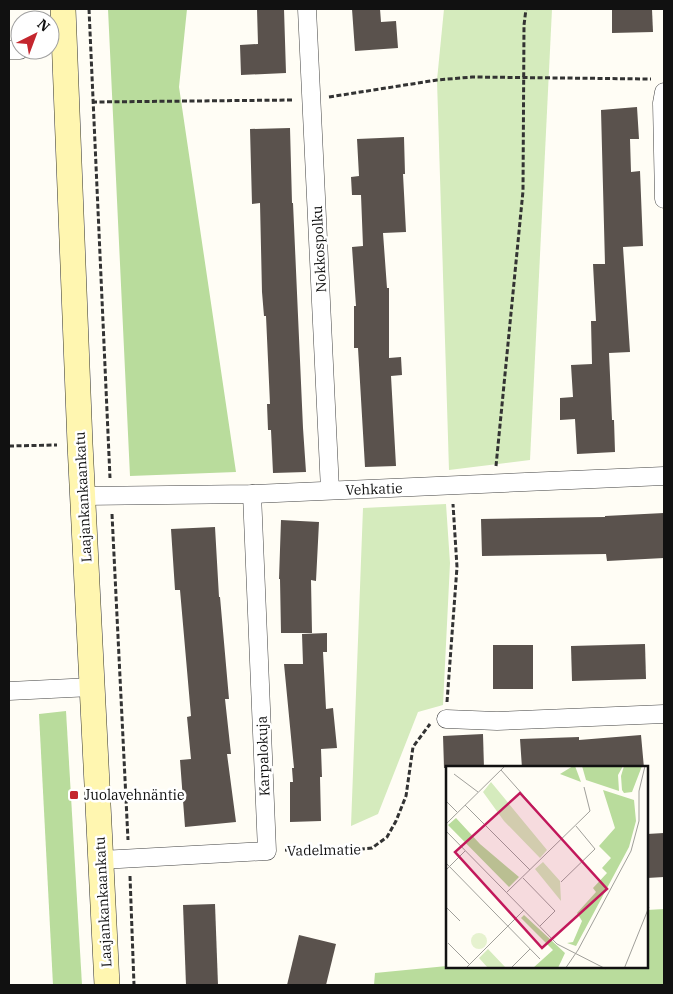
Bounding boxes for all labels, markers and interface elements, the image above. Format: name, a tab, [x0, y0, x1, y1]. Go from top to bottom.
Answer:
north arrow	[10, 10, 60, 60]
text: N	[34, 15, 54, 36]
street label: Nokkospolku	[308, 205, 330, 293]
street label: Laajankankaankatu	[71, 431, 95, 563]
street label: Vehkatie	[345, 479, 403, 499]
street label: Karpalokuja	[253, 715, 273, 797]
inset map	[446, 766, 648, 969]
place label: Juolavehnäntie	[84, 786, 185, 804]
marker: Juolavehnäntie	[68, 789, 80, 801]
street label: Laajankankaankatu	[91, 836, 115, 968]
street label: Vadelmatie	[287, 840, 361, 860]

